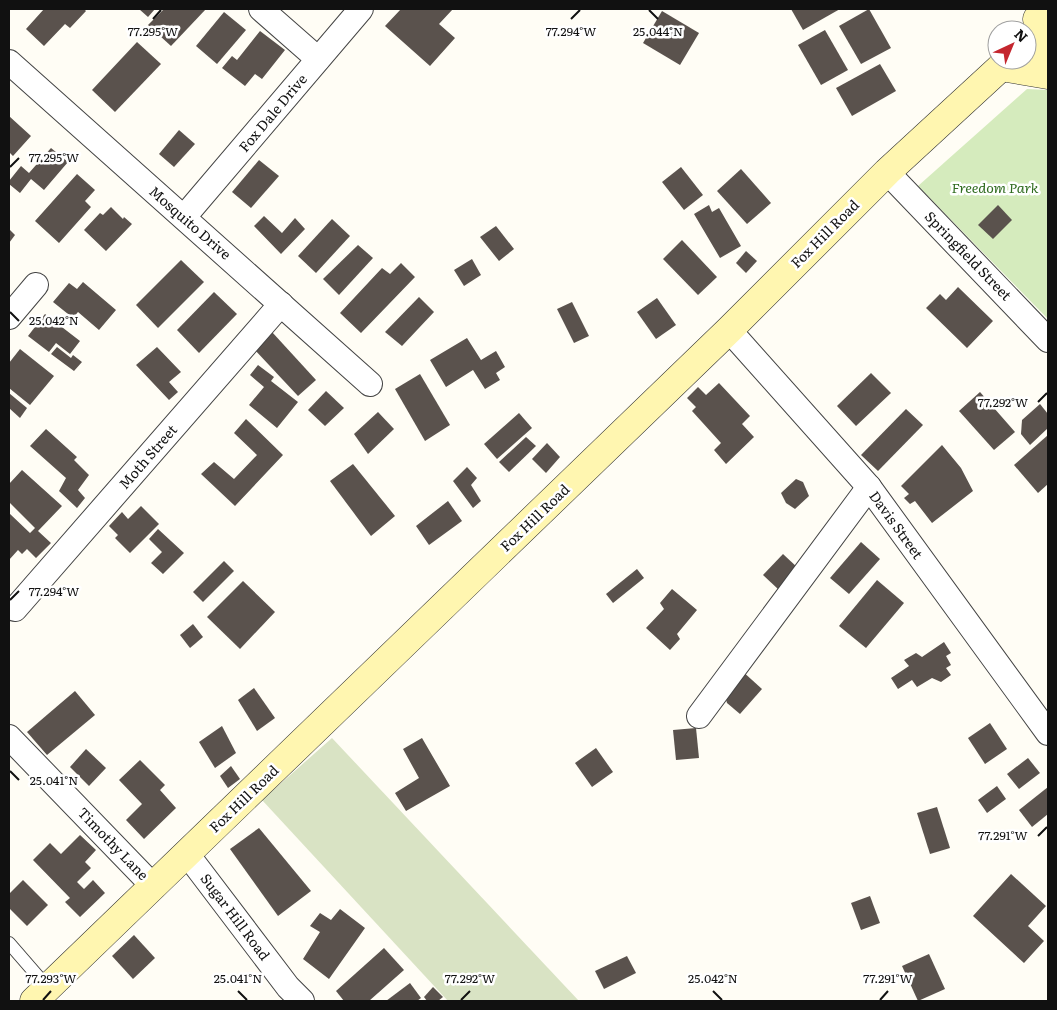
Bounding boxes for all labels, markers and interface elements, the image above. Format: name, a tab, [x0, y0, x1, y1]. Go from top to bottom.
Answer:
north arrow	[987, 20, 1037, 70]
text: 77.295°W	[128, 22, 178, 40]
text: 77.294°W	[546, 22, 596, 40]
text: 25.044°N	[633, 22, 683, 40]
text: N	[1011, 24, 1033, 46]
street label: Fox Dale Drive	[234, 69, 311, 156]
text: 77.295°W	[29, 148, 79, 166]
park label: Freedom Park	[952, 177, 1039, 197]
street label: Mosquito Drive	[145, 181, 236, 264]
street label: Fox Hill Road	[786, 194, 863, 272]
street label: Springfield Street	[921, 206, 1017, 305]
text: 25.042°N	[29, 311, 79, 329]
text: 77.292°W	[978, 393, 1028, 411]
street label: Moth Street	[114, 420, 181, 493]
street label: Fox Hill Road	[495, 479, 574, 555]
street label: Davis Street	[865, 486, 929, 563]
text: 77.294°W	[29, 582, 79, 600]
street label: Fox Hill Road	[204, 760, 283, 836]
text: 25.041°N	[30, 771, 78, 789]
street label: Timothy Lane	[74, 802, 154, 884]
text: 77.291°W	[978, 826, 1028, 844]
street label: Sugar Hill Road	[196, 869, 275, 964]
text: 77.293°W	[26, 969, 76, 987]
text: 25.041°N	[214, 969, 262, 987]
text: 77.292°W	[445, 969, 495, 987]
text: 25.042°N	[688, 969, 738, 987]
text: 77.291°W	[863, 969, 913, 987]

